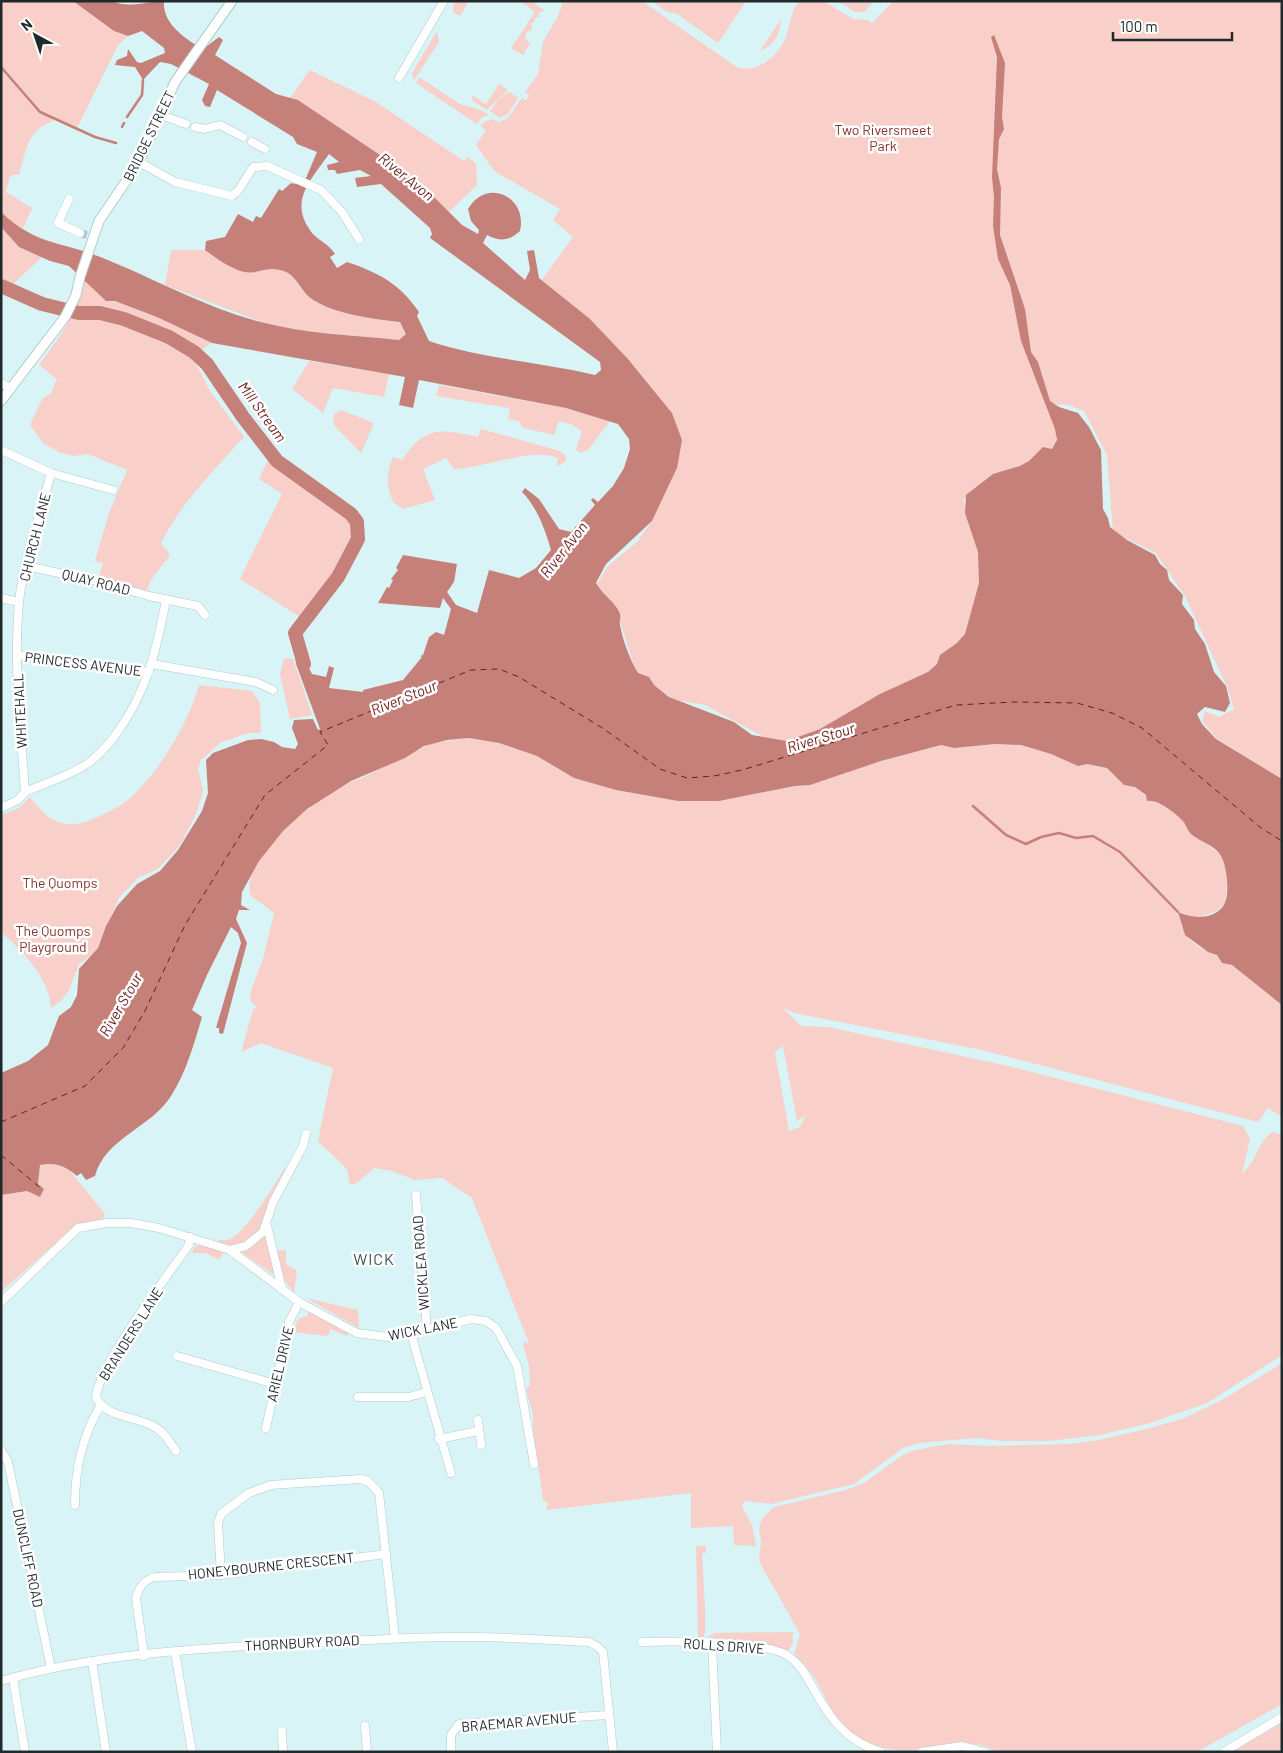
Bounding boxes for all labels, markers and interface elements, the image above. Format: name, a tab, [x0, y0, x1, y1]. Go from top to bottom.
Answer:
north arrow	[10, 10, 60, 60]
scale bar	[1113, 10, 1232, 42]
text: N	[17, 15, 35, 34]
text: 100 m	[1120, 17, 1158, 35]
street label: BRIDGE STREET	[119, 88, 178, 184]
park label: Two Riversmeet Park	[835, 121, 931, 154]
water label: River Avon	[375, 148, 438, 204]
water label: Mill Stream	[235, 378, 291, 445]
street label: CHURCH LANE	[15, 491, 54, 583]
water label: River Avon	[536, 518, 591, 581]
street label: QUAY ROAD	[60, 565, 132, 598]
street label: PRINCESS AVENUE	[24, 648, 142, 679]
street label: WHITEHALL	[9, 673, 30, 749]
water label: River Stour	[368, 675, 440, 719]
water label: River Stour	[785, 718, 857, 756]
park label: The Quomps	[23, 874, 98, 891]
park label: The Quomps Playground	[16, 922, 91, 955]
water label: River Stour	[95, 969, 146, 1039]
street label: WICKLEA ROAD	[409, 1215, 432, 1311]
district label: WICK	[353, 1249, 395, 1268]
street label: BRANDERS LANE	[95, 1284, 166, 1384]
street label: WICK LANE	[387, 1313, 459, 1344]
street label: ARIEL DRIVE	[263, 1324, 296, 1403]
street label: DUNCLIFF ROAD	[10, 1507, 47, 1609]
street label: HONEYBOURNE CRESCENT	[187, 1548, 355, 1583]
street label: THORNBURY ROAD	[244, 1631, 360, 1654]
street label: ROLLS DRIVE	[683, 1634, 765, 1657]
street label: BRAEMAR AVENUE	[460, 1708, 578, 1735]

